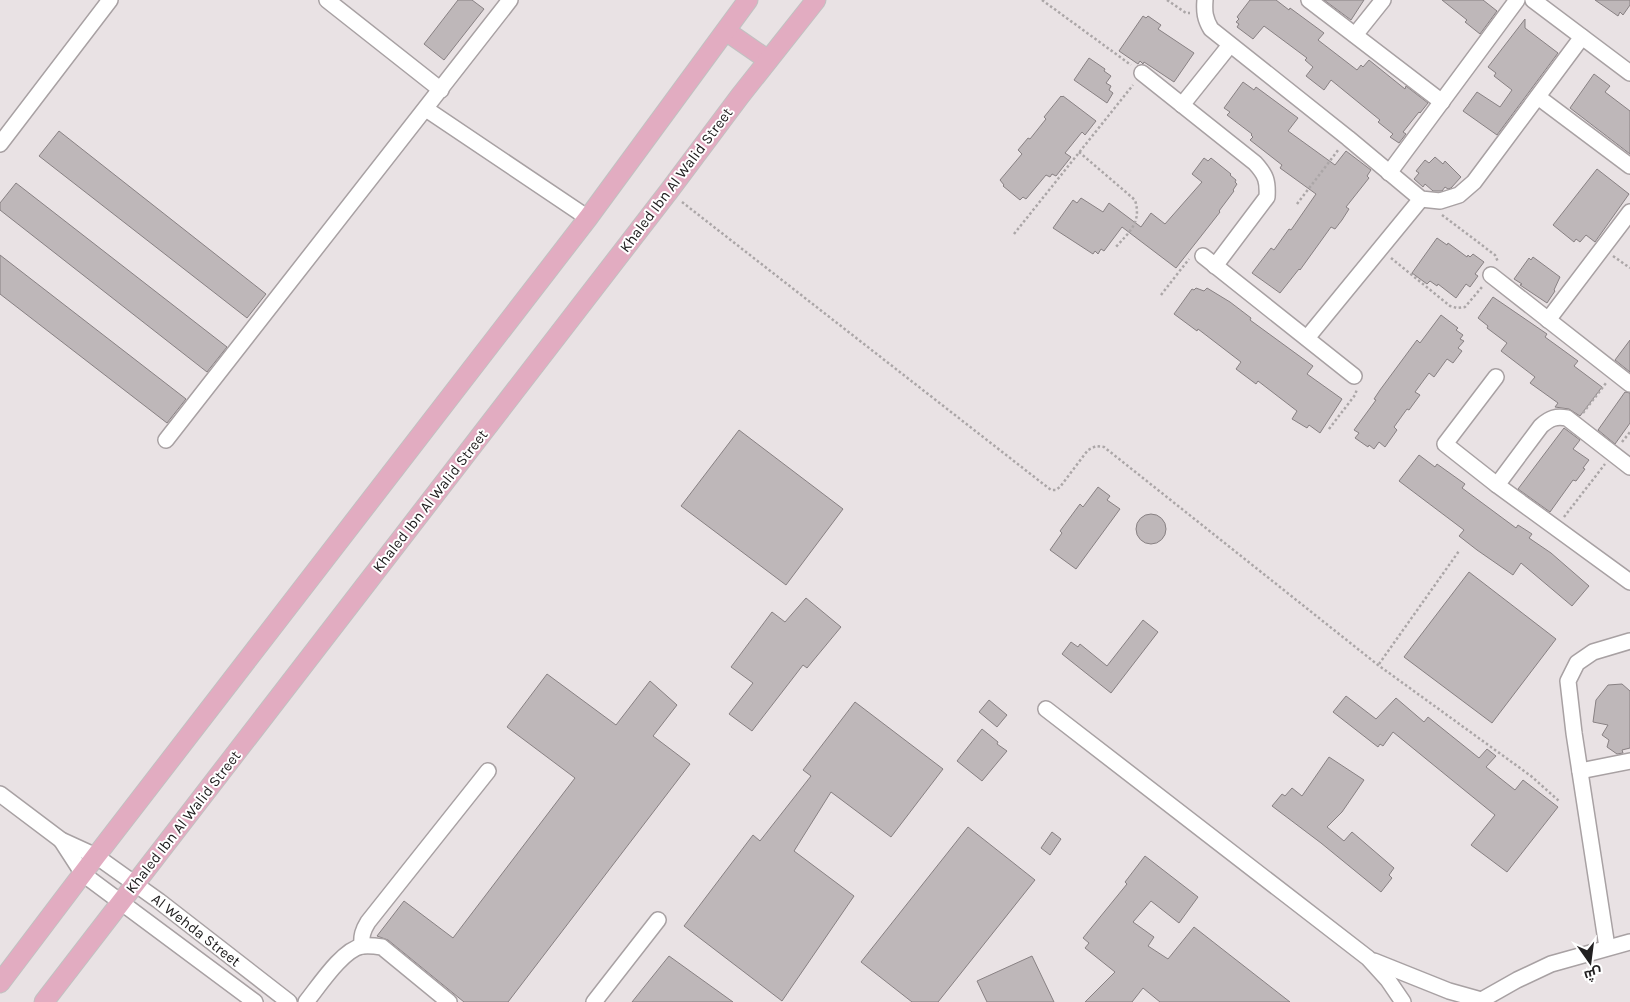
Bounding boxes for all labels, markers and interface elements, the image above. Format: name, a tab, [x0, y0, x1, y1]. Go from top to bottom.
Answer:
street label: Khaled Ibn Al Walid Street	[616, 104, 736, 256]
street label: Khaled Ibn Al Walid Street	[369, 426, 492, 576]
street label: Khaled Ibn Al Walid Street	[122, 747, 245, 897]
street label: Al Wehda Street	[148, 890, 244, 971]
north arrow	[1565, 937, 1615, 987]
text: ش	[1582, 964, 1604, 985]

